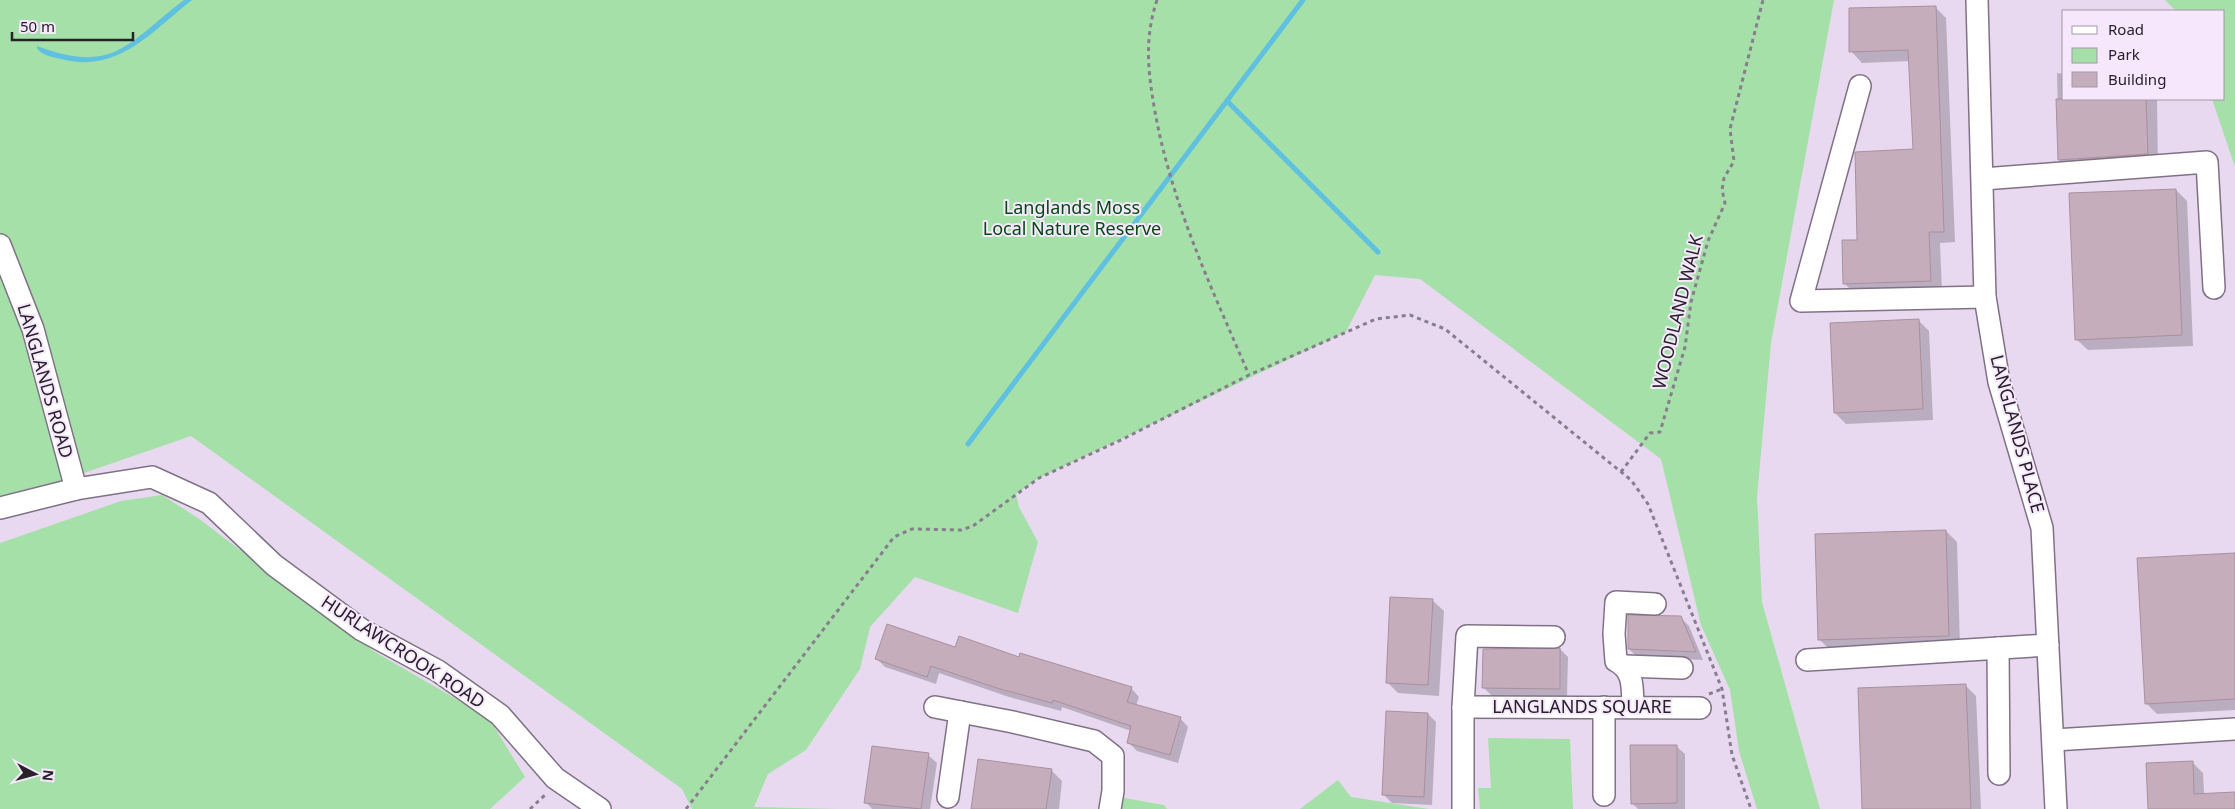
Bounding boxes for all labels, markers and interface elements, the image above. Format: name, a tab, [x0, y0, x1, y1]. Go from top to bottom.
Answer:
scale bar	[12, 10, 134, 42]
legend	[2062, 10, 2225, 100]
text: 50 m	[20, 16, 55, 36]
text: Road	[2108, 19, 2144, 39]
text: Park	[2108, 44, 2140, 64]
text: Building	[2108, 69, 2166, 89]
park label: Langlands Moss Local Nature Reserve	[983, 195, 1161, 240]
street label: WOODLAND WALK	[1646, 231, 1708, 391]
street label: LANGLANDS ROAD	[12, 301, 79, 461]
street label: LANGLANDS PLACE	[1985, 352, 2051, 516]
street label: HURLAWCROOK ROAD	[317, 589, 490, 713]
street label: LANGLANDS SQUARE	[1492, 694, 1672, 718]
north arrow	[10, 749, 60, 799]
text: N	[38, 769, 58, 782]

